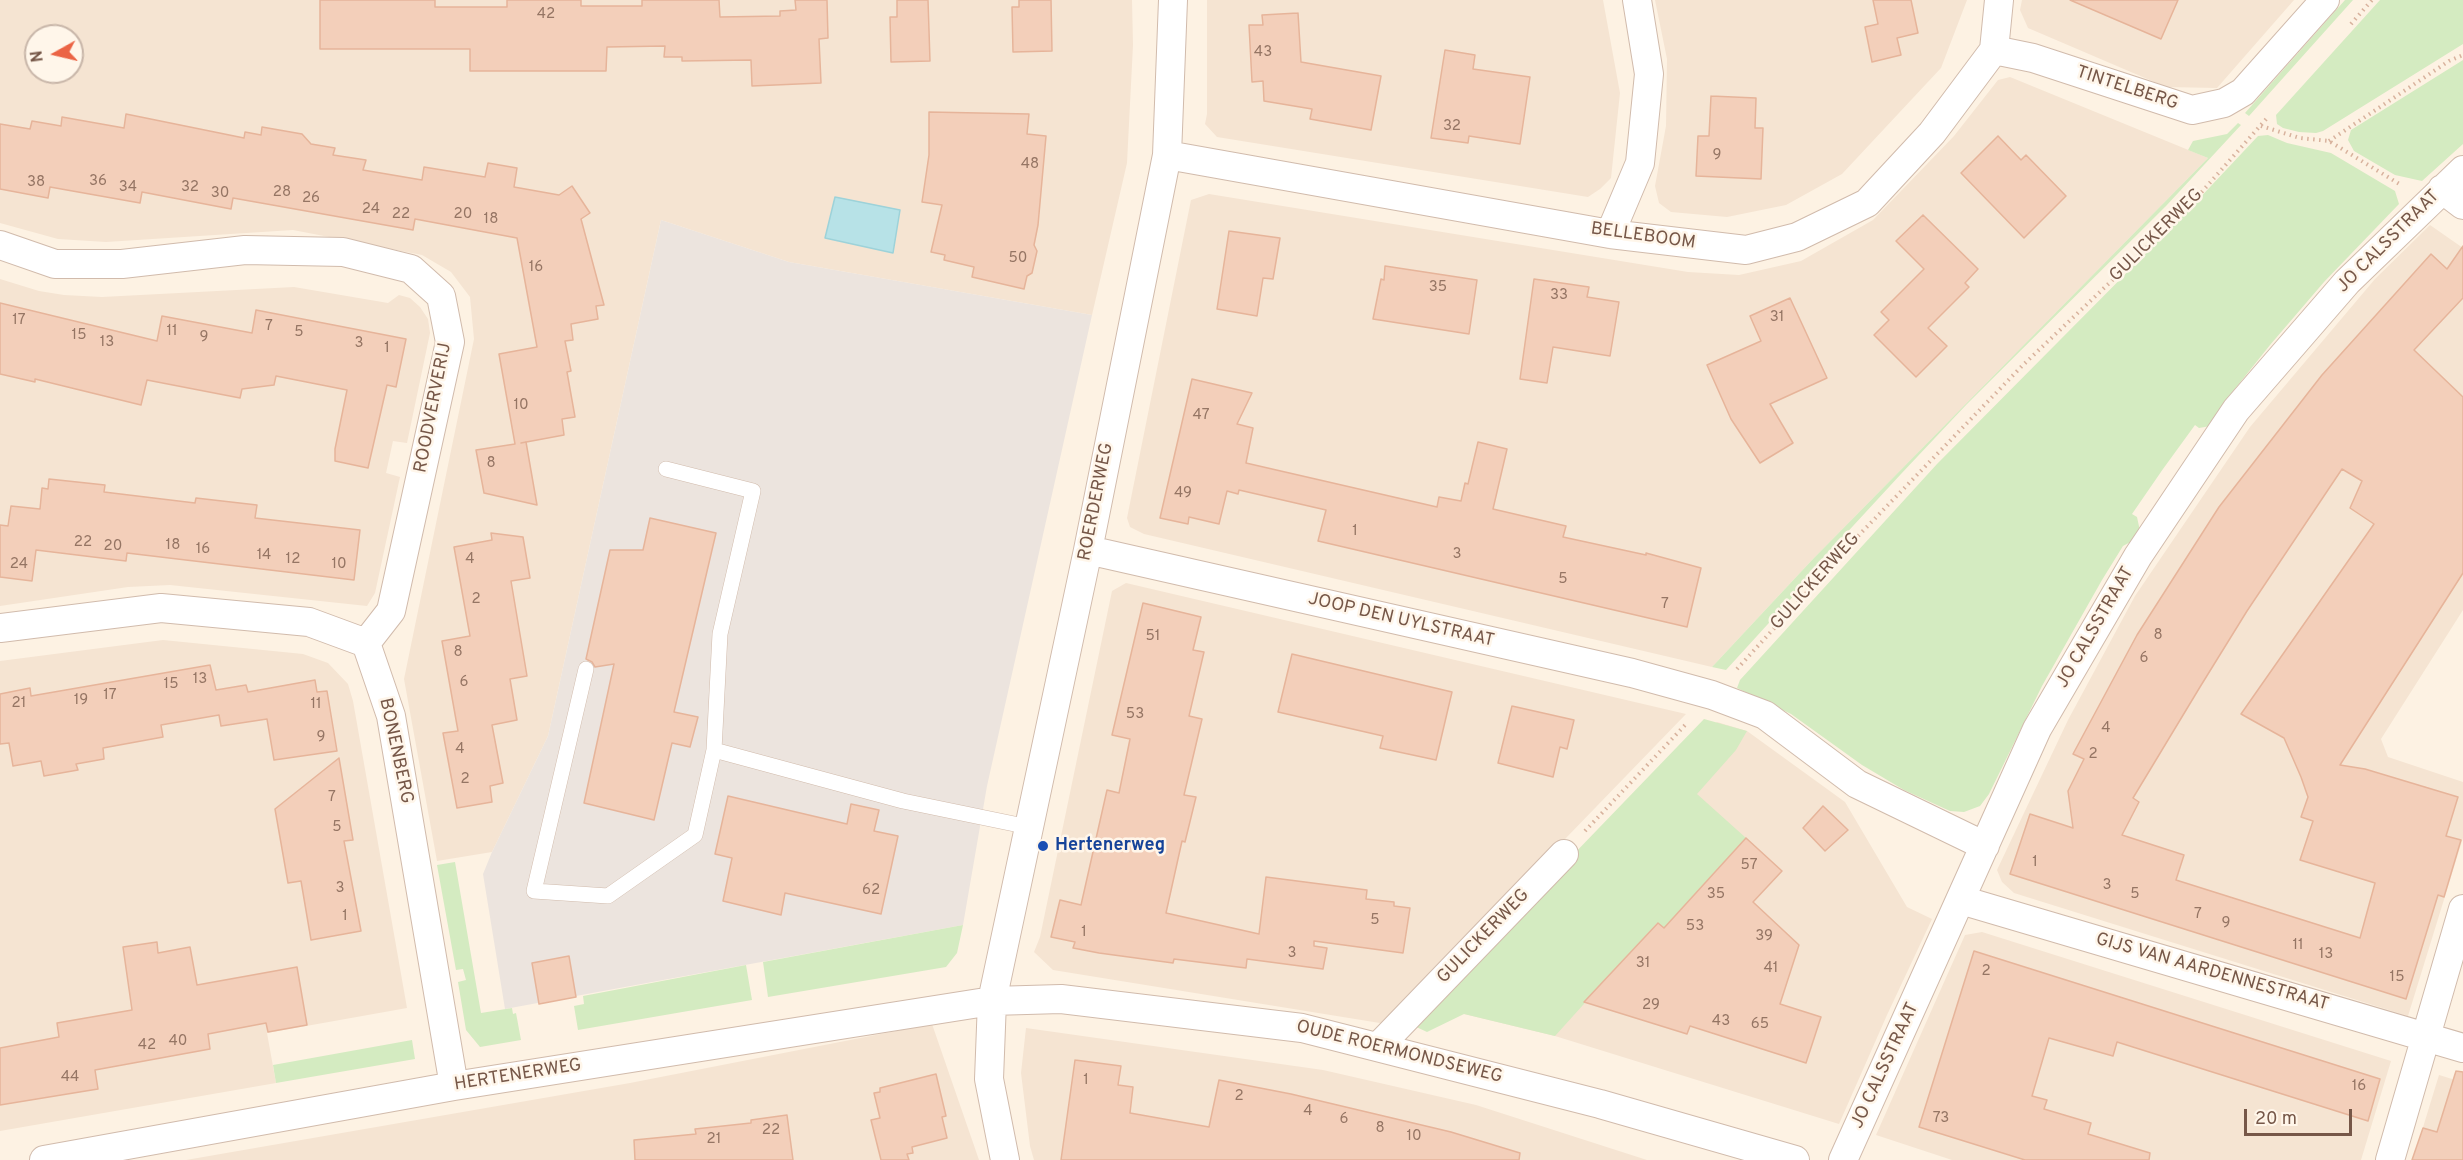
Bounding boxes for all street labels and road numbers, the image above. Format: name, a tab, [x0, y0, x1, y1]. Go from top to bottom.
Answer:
street label: TINTELBERG	[2073, 62, 2181, 116]
street label: GULICKERWEG	[2106, 185, 2208, 287]
street label: JO CALSSTRAAT	[2333, 186, 2445, 298]
street label: BELLEBOOM	[1589, 219, 1697, 255]
street label: ROODVERVERIJ	[411, 341, 457, 475]
street label: ROERDERWEG	[1075, 441, 1119, 563]
street label: GULICKERWEG	[1767, 529, 1865, 635]
street label: JO CALSSTRAAT	[2053, 564, 2139, 692]
street label: JOOP DEN UYLSTRAAT	[1306, 589, 1496, 653]
street label: BONENBERG	[373, 696, 417, 806]
street label: GULICKERWEG	[1433, 885, 1535, 989]
street label: GIJS VAN AARDENNESTRAAT	[2093, 929, 2331, 1017]
street label: JO CALSSTRAAT	[1847, 1000, 1925, 1132]
street label: OUDE ROERMONDSEWEG	[1294, 1017, 1504, 1089]
street label: HERTENERWEG	[453, 1055, 583, 1097]

